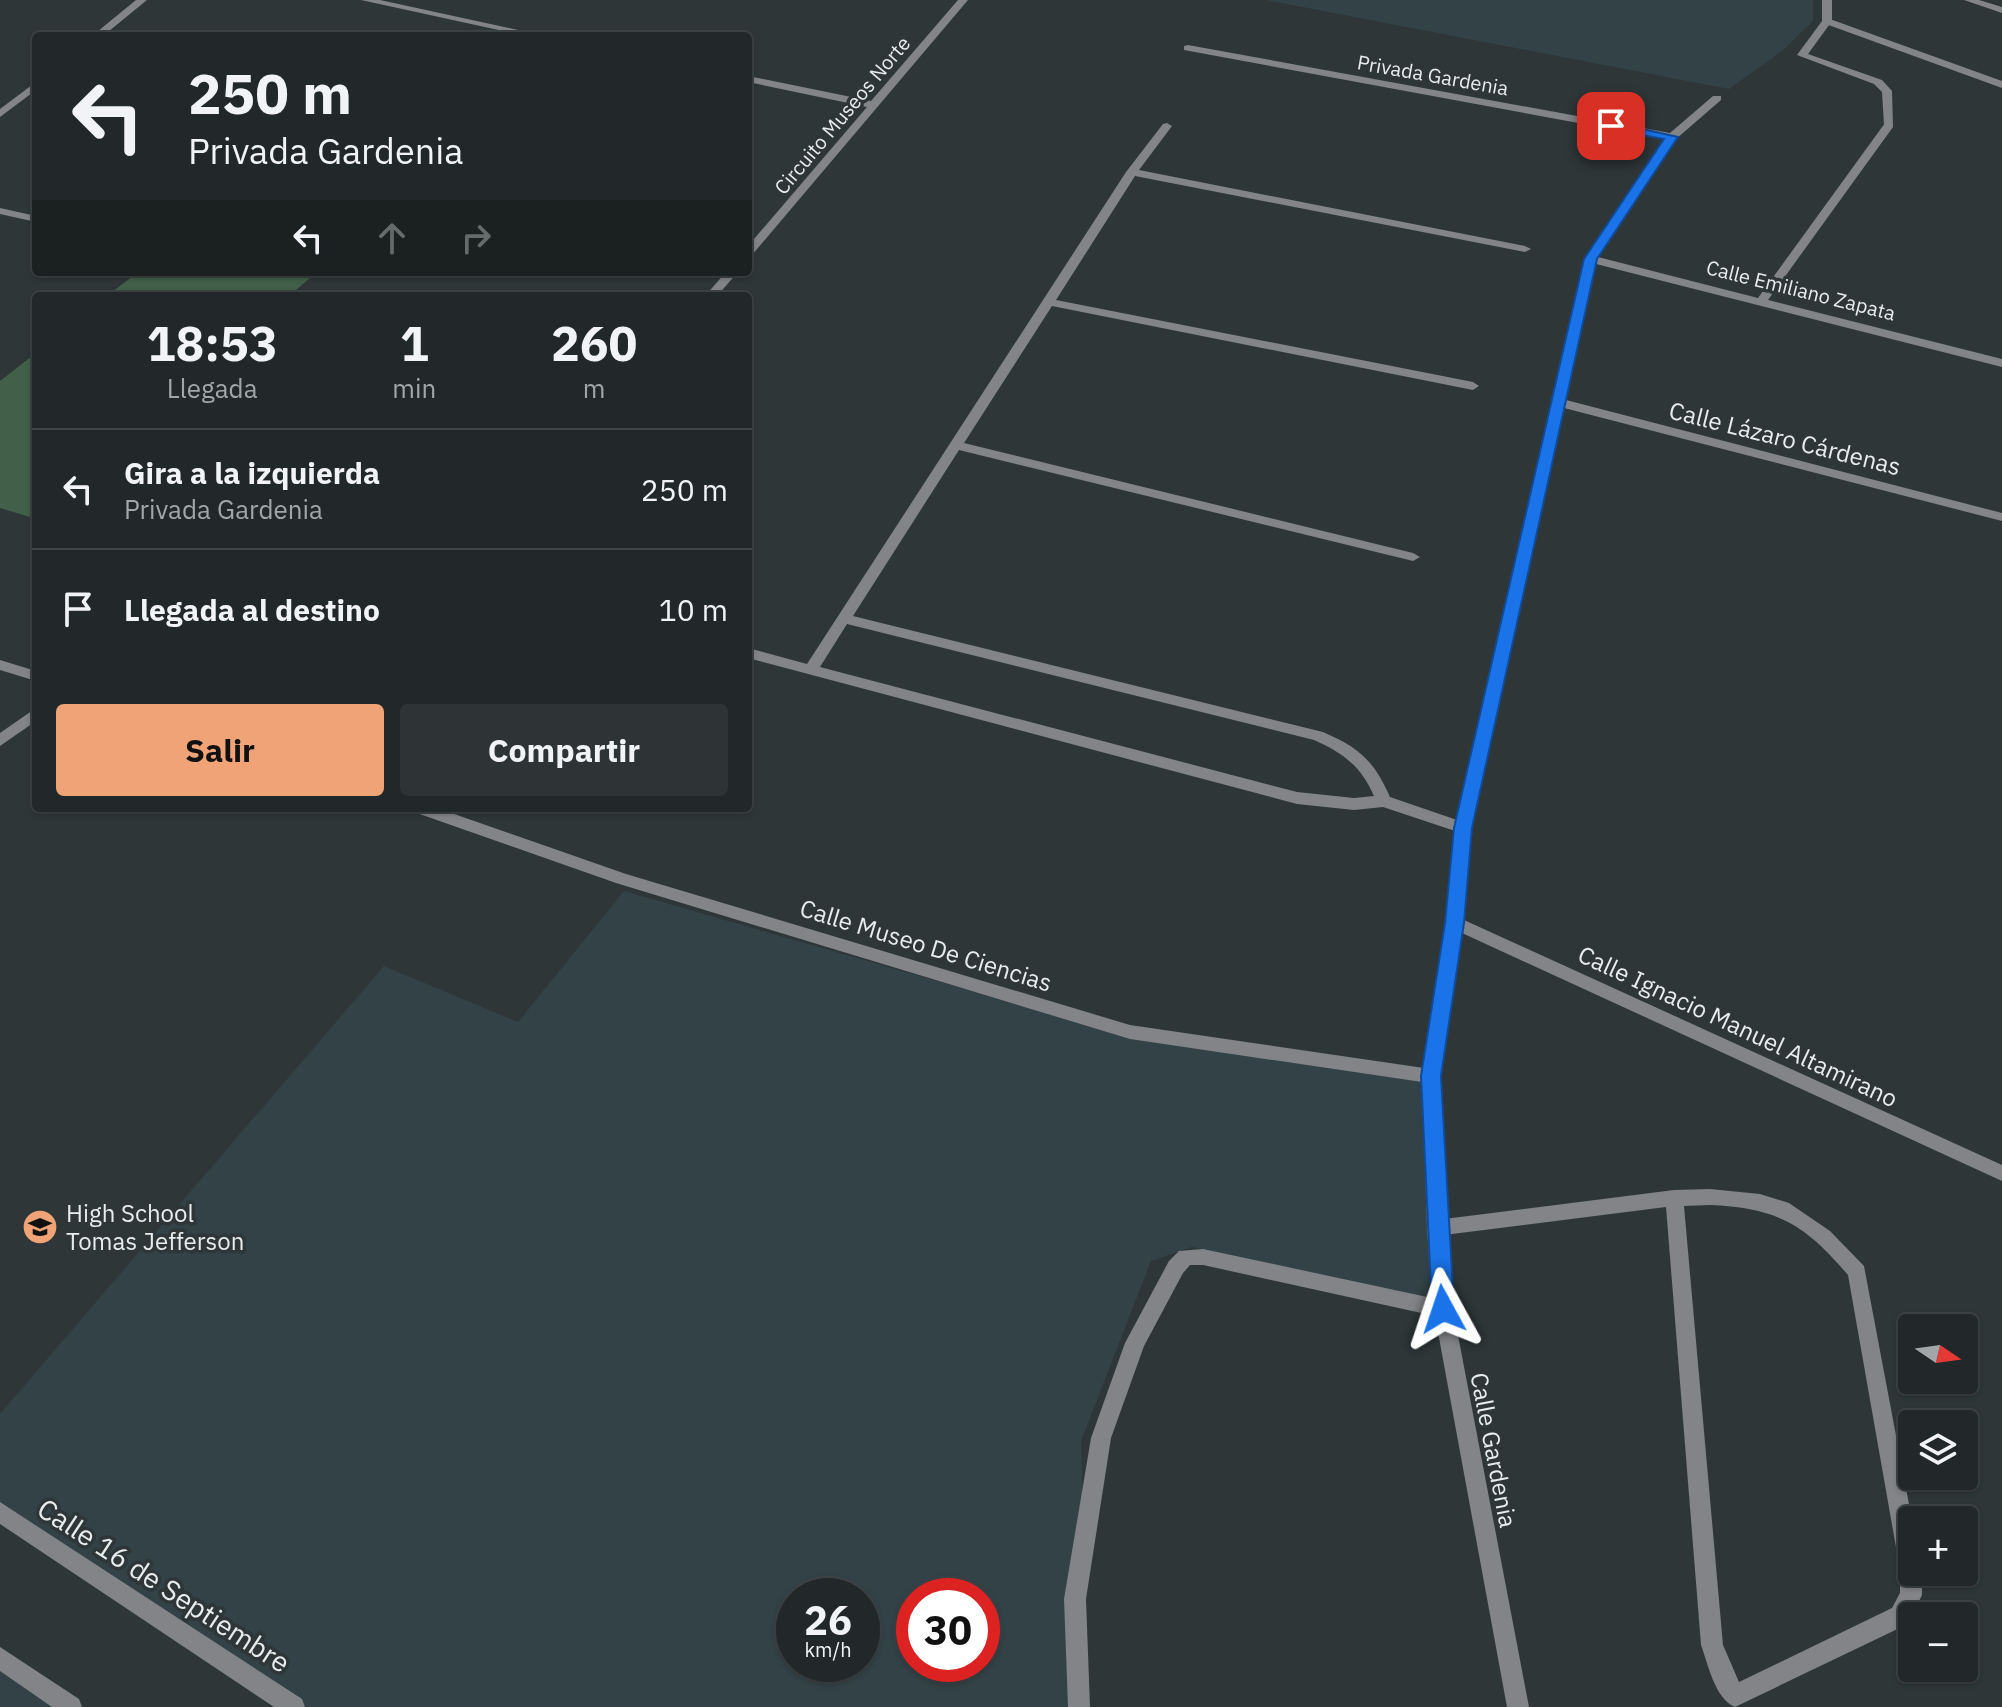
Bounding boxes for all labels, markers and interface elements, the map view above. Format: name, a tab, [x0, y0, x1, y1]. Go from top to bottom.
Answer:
street label: Circuito Museos Norte	[768, 30, 916, 200]
street label: Privada Gardenia	[1355, 48, 1511, 102]
text: 250 m	[188, 57, 352, 129]
icon: left	[56, 64, 160, 168]
pin	[1577, 92, 1645, 160]
icon: arrive	[1589, 104, 1633, 148]
text: Privada Gardenia	[188, 127, 463, 174]
icon: left	[286, 216, 330, 260]
icon: ahead	[370, 216, 414, 260]
icon: right	[454, 216, 498, 260]
street label: Calle Emiliano Zapata	[1703, 253, 1899, 327]
text: 18:53	[147, 312, 278, 374]
text: 1	[400, 312, 429, 374]
text: 260	[551, 312, 637, 374]
text: Llegada	[167, 371, 258, 405]
text: min	[392, 371, 436, 405]
text: m	[583, 371, 605, 405]
street label: Calle Lázaro Cárdenas	[1666, 394, 1904, 482]
text: Gira a la izquierda	[124, 453, 380, 492]
icon: left	[56, 467, 100, 511]
text: 250 m	[641, 470, 728, 509]
text: Privada Gardenia	[124, 492, 323, 526]
icon: arrive	[56, 587, 100, 631]
text: Llegada al destino	[124, 590, 380, 629]
text: 10 m	[659, 590, 728, 629]
button: Salir	[56, 704, 384, 796]
button: Compartir	[400, 704, 728, 796]
street label: Calle Museo De Ciencias	[796, 891, 1056, 999]
street label: Calle Ignacio Manuel Altamirano	[1573, 938, 1903, 1114]
place label: High School Tomas Jefferson	[66, 1197, 244, 1257]
school or university icon: High School Tomas Jefferson	[21, 1208, 59, 1246]
position arrow	[1401, 1267, 1485, 1351]
north arrow	[1898, 1314, 1978, 1394]
map controls	[1898, 1314, 1978, 1682]
street label: Calle Gardenia	[1463, 1370, 1525, 1530]
button: layers	[1898, 1410, 1978, 1490]
street label: Calle 16 de Septiembre	[31, 1489, 297, 1681]
button: +	[1898, 1506, 1978, 1586]
speed limit sign: 30	[896, 1578, 1000, 1682]
text: 26	[804, 1594, 852, 1646]
button: −	[1898, 1602, 1978, 1682]
text: km/h	[804, 1636, 852, 1663]

